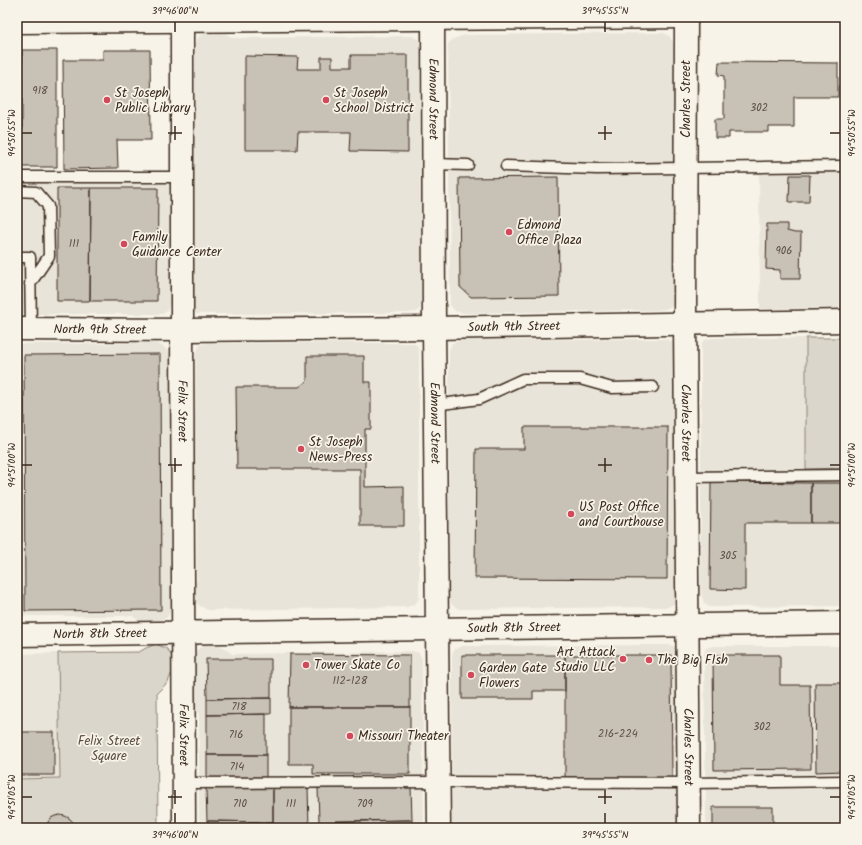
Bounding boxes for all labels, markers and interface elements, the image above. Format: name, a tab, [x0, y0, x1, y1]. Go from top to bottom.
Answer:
text: 39°46'00"N	[152, 3, 199, 19]
text: 39°45'55"N	[581, 3, 629, 19]
street label: Edmond Street	[423, 58, 444, 141]
street label: Charles Street	[676, 59, 697, 138]
house number: 918	[32, 82, 48, 100]
place label: St Joseph Public Library	[115, 83, 191, 119]
place label: St Joseph School District	[334, 83, 415, 119]
marker: St Joseph Public Library	[102, 95, 112, 105]
marker: St Joseph School District	[321, 95, 331, 105]
house number: 302	[750, 99, 768, 117]
text: 94°50'55"W	[4, 109, 20, 157]
text: 94°50'55"W	[844, 109, 860, 157]
place label: Edmond Office Plaza	[517, 215, 582, 251]
place label: Family Guidance Center	[132, 227, 222, 263]
marker: Edmond Office Plaza	[504, 227, 514, 237]
house number: 111	[69, 235, 79, 253]
marker: Family Guidance Center	[119, 239, 129, 249]
house number: 906	[776, 242, 792, 260]
street label: South 9th Street	[467, 315, 562, 338]
street label: North 9th Street	[54, 319, 147, 340]
street label: Felix Street	[172, 380, 193, 443]
street label: Edmond Street	[424, 382, 446, 465]
street label: Charles Street	[675, 384, 697, 463]
place label: St Joseph News-Press	[309, 432, 373, 468]
text: 94°51'00"W	[4, 442, 20, 487]
text: 94°51'00"W	[844, 442, 860, 487]
marker: St Joseph News-Press	[296, 444, 306, 454]
place label: US Post Office and Courthouse	[579, 497, 664, 533]
marker: US Post Office and Courthouse	[566, 509, 576, 519]
house number: 305	[719, 547, 738, 565]
street label: South 8th Street	[467, 617, 562, 639]
street label: North 8th Street	[53, 623, 148, 645]
place label: Art Attack Studio LLC	[554, 642, 616, 678]
place label: The Big FIsh	[657, 650, 728, 671]
marker: Art Attack Studio LLC	[618, 654, 628, 664]
place label: Tower Skate Co	[314, 655, 400, 676]
marker: The Big FIsh	[644, 655, 654, 665]
place label: Garden Gate Flowers	[479, 658, 547, 694]
marker: Tower Skate Co	[301, 660, 311, 670]
marker: Garden Gate Flowers	[466, 670, 476, 680]
house number: 112-128	[333, 672, 368, 690]
house number: 718	[231, 698, 247, 716]
street label: Felix Street	[173, 704, 194, 767]
street label: Charles Street	[678, 708, 699, 787]
house number: 302	[753, 718, 771, 736]
house number: 216-224	[598, 725, 638, 743]
house number: 716	[229, 726, 243, 744]
place label: Missouri Theater	[358, 726, 449, 747]
park label: Felix Street Square	[78, 731, 141, 767]
marker: Missouri Theater	[345, 731, 355, 741]
house number: 714	[230, 758, 244, 776]
text: 94°51'05"W	[4, 774, 20, 820]
text: 94°51'05"W	[844, 774, 860, 820]
house number: 710	[233, 795, 248, 813]
house number: 111	[286, 795, 296, 813]
house number: 709	[357, 795, 374, 813]
text: 39°46'00"N	[152, 827, 199, 843]
text: 39°45'55"N	[581, 827, 629, 843]

